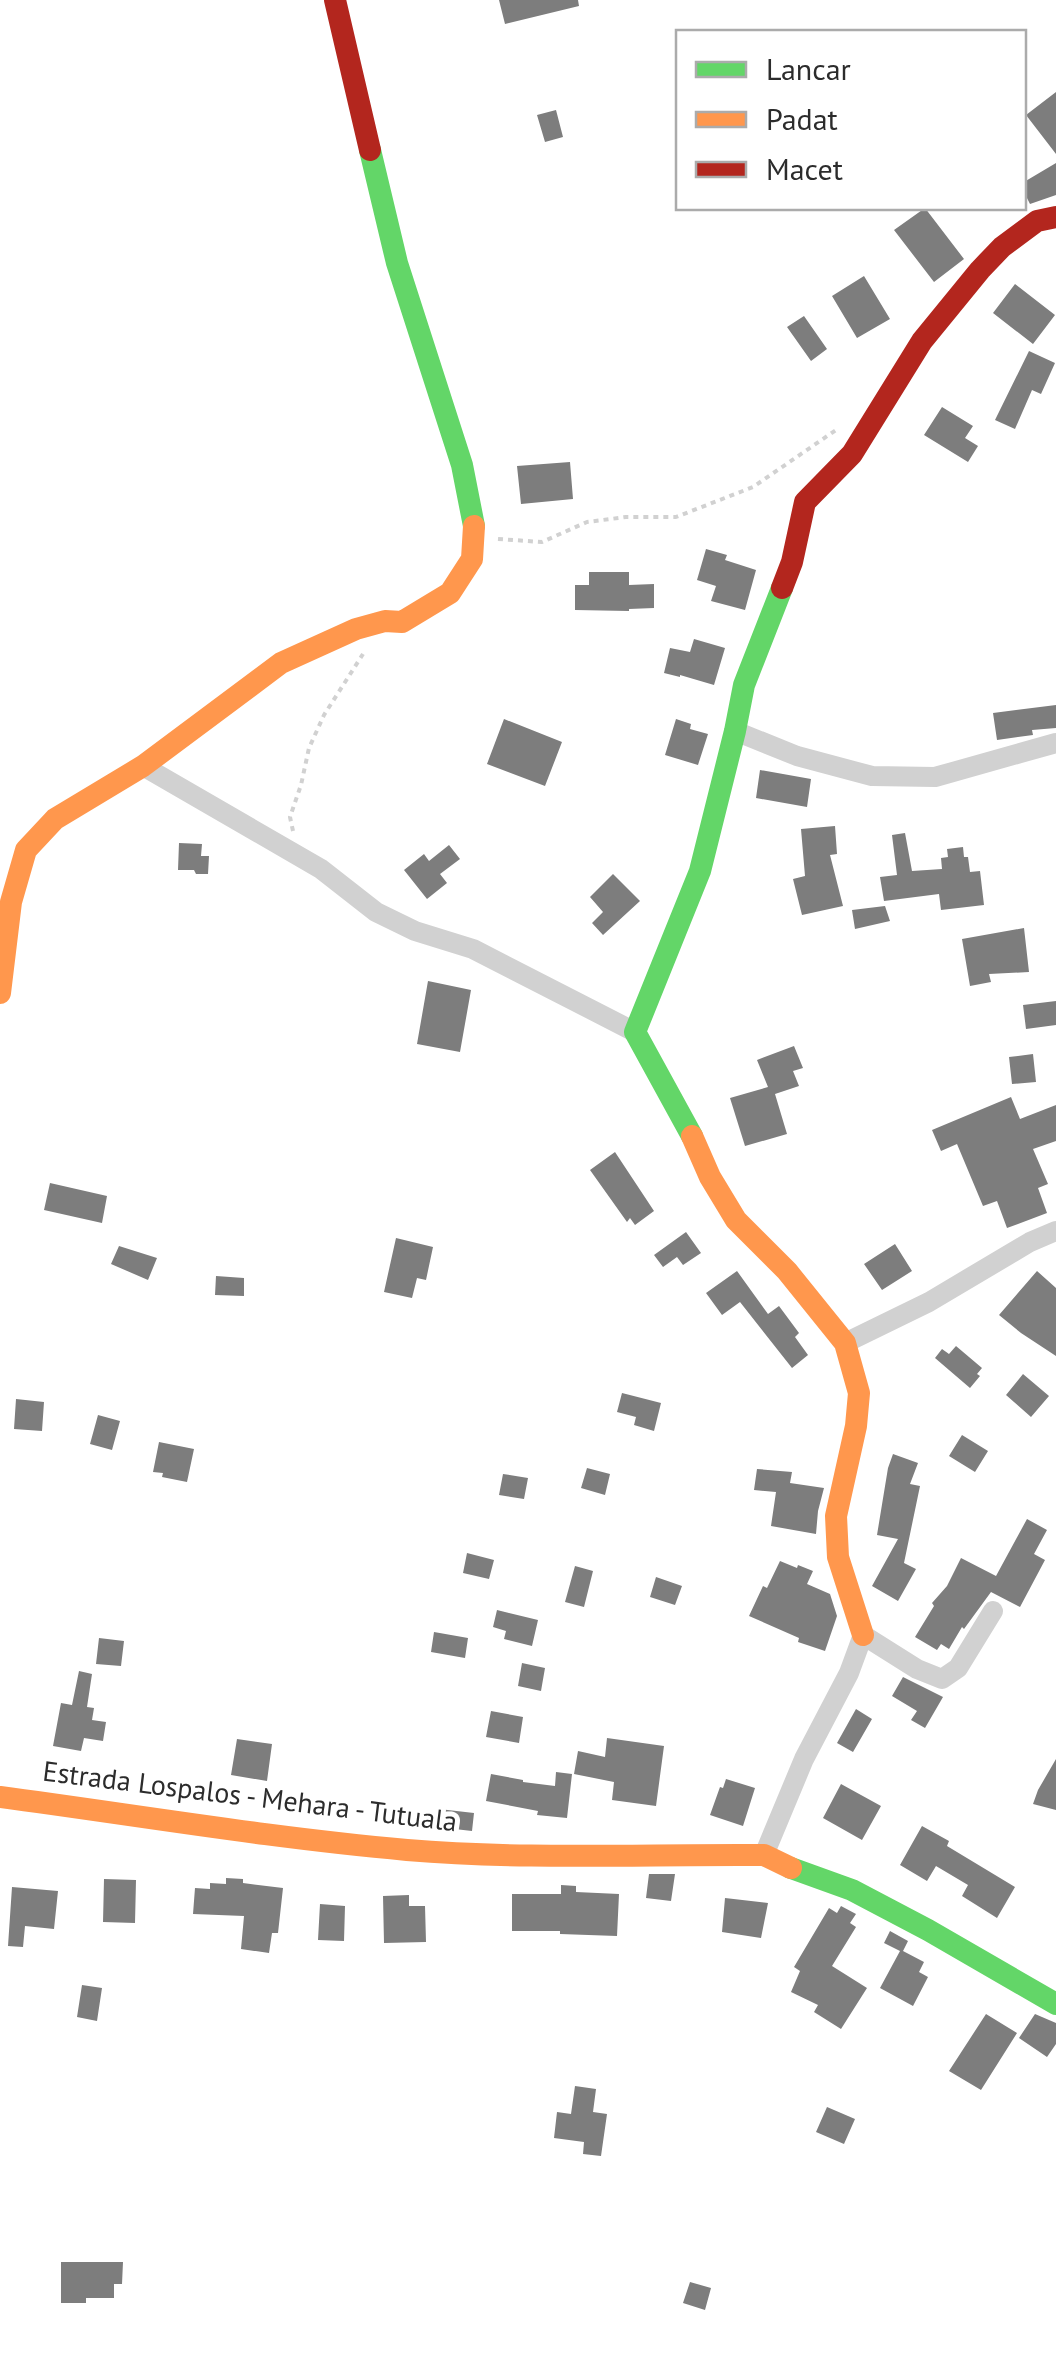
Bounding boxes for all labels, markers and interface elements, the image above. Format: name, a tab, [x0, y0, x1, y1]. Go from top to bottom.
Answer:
legend	[676, 30, 1026, 210]
text: Lancar	[766, 49, 851, 88]
text: Padat	[766, 99, 838, 138]
text: Macet	[766, 149, 843, 188]
street label: Estrada Lospalos - Mehara - Tutuala	[41, 1752, 459, 1839]

